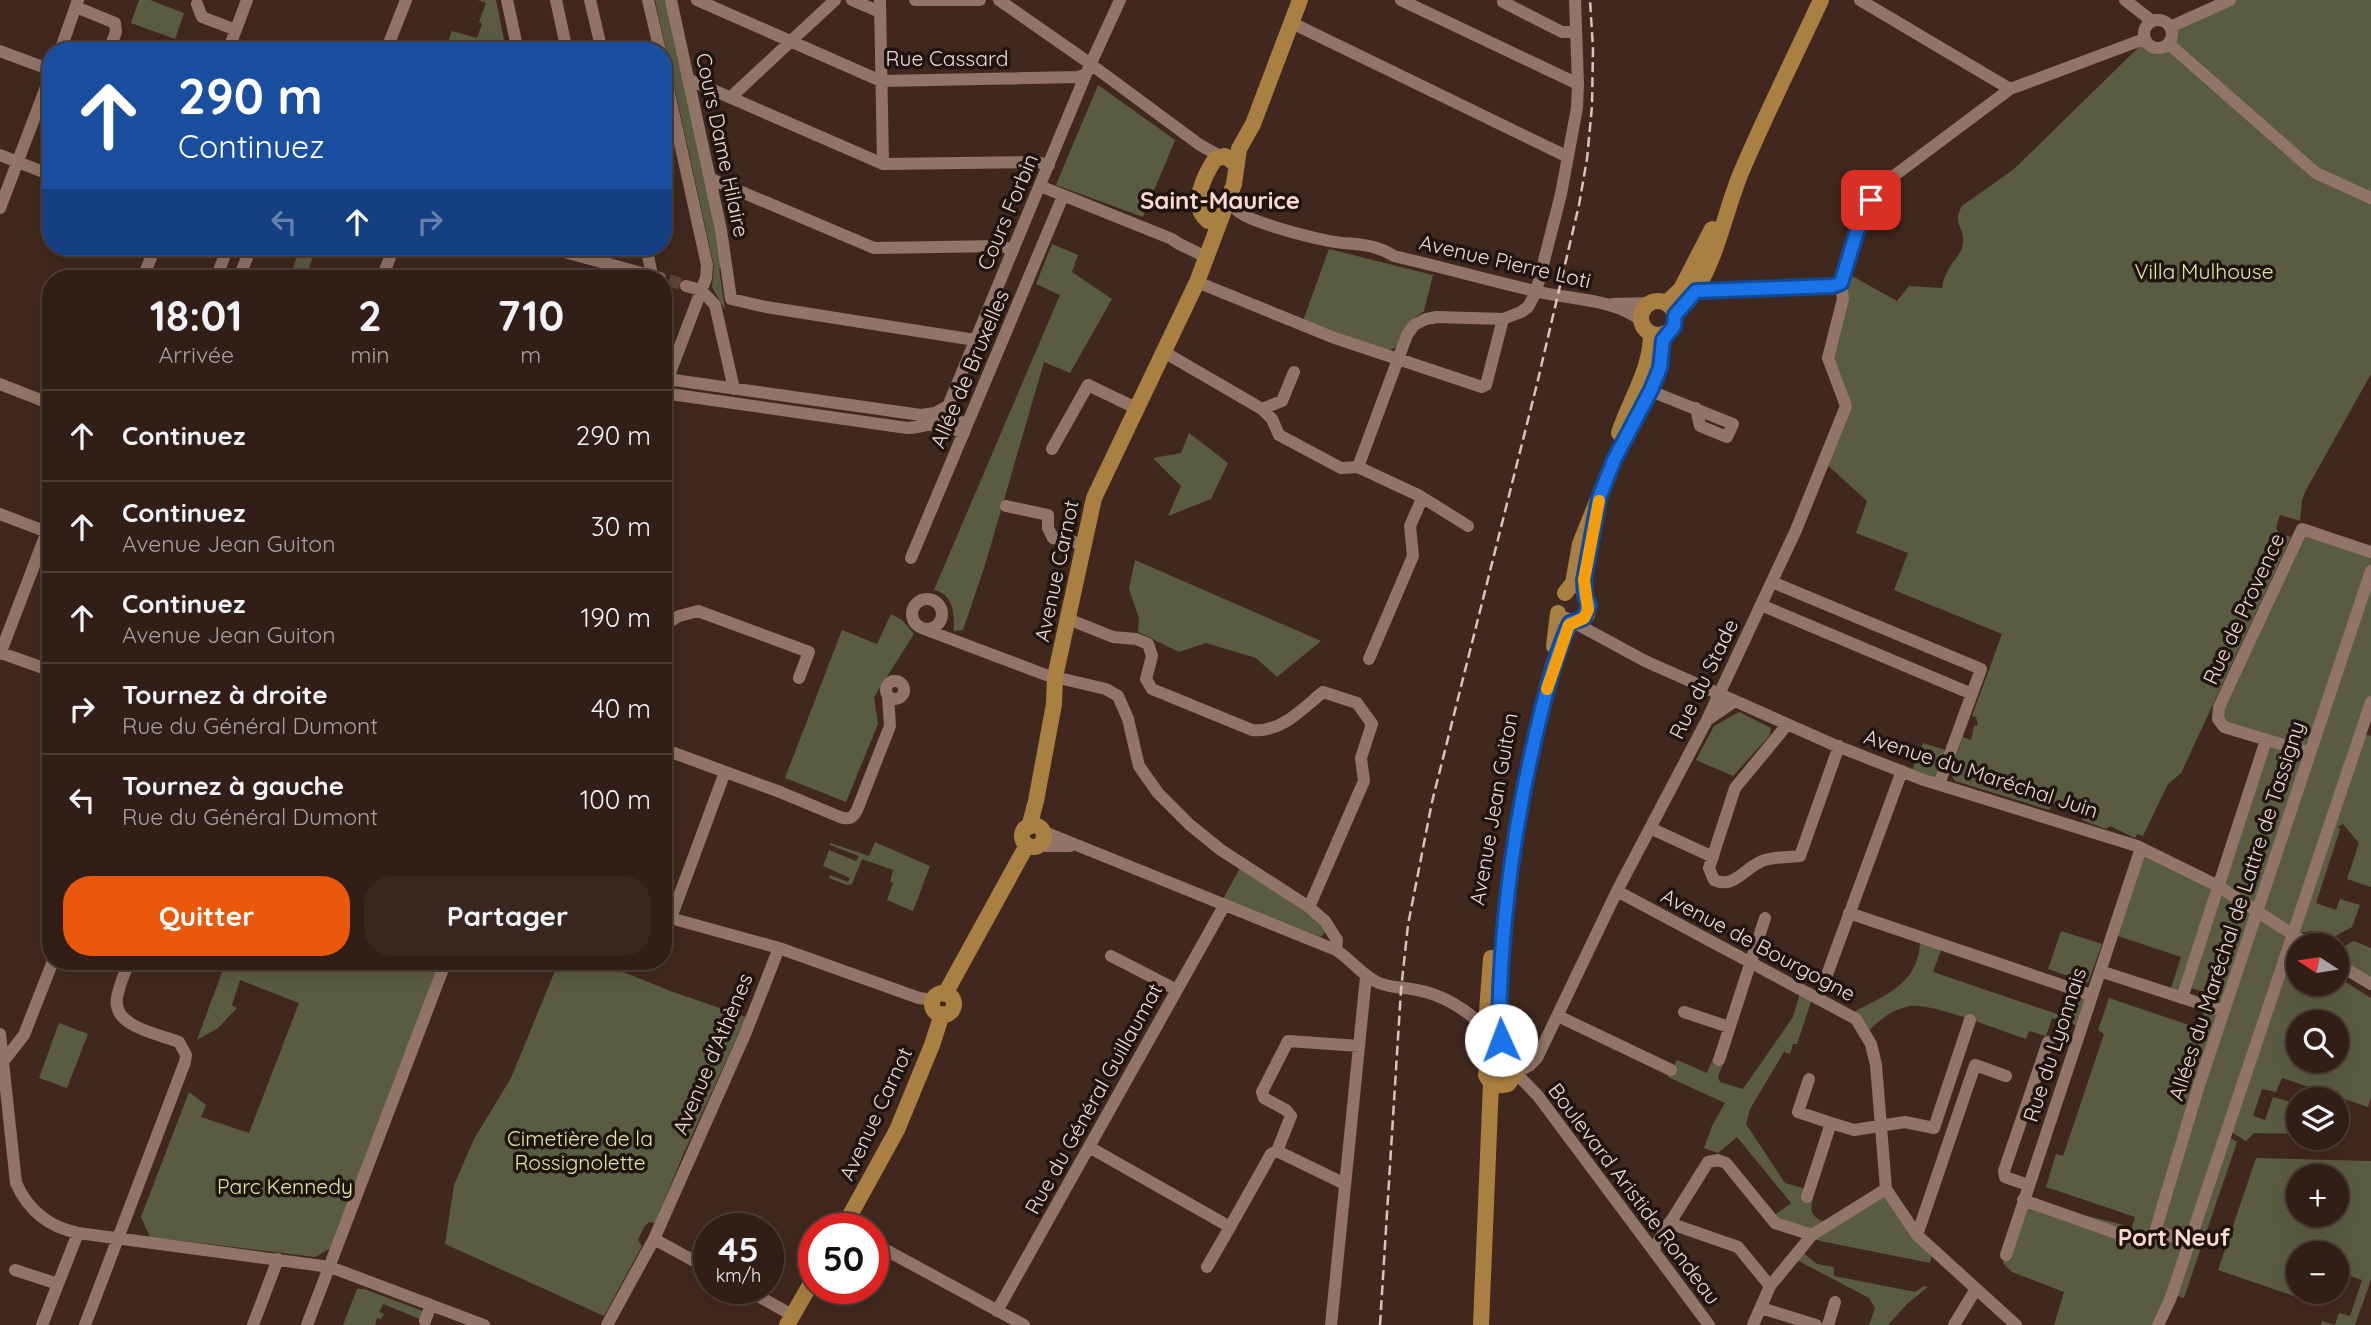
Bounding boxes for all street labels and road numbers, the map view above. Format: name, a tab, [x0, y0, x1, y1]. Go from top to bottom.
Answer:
street label: Rue Cassard	[886, 45, 1008, 71]
street label: Cours Dame Hilaire	[691, 50, 755, 239]
street label: Cours Forbin	[971, 150, 1043, 274]
street label: Avenue Pierre Loti	[1417, 229, 1594, 293]
street label: Allée de Bruxelles	[924, 286, 1014, 452]
street label: Avenue Carnot	[1028, 498, 1084, 644]
street label: Rue de Provence	[2197, 529, 2290, 688]
street label: Rue du Stade	[1663, 614, 1743, 743]
street label: Avenue Jean Guiton	[1463, 711, 1523, 907]
street label: Allées du Maréchal de Lattre de Tassigny	[2162, 718, 2310, 1104]
street label: Avenue du Maréchal Juin	[1861, 723, 2102, 823]
street label: Avenue de Bourgogne	[1657, 882, 1860, 1006]
street label: Rue du Lyonnais	[2017, 964, 2091, 1125]
street label: Avenue d'Athènes	[666, 969, 758, 1138]
street label: Rue du Général Guillaumat	[1019, 979, 1167, 1218]
street label: Avenue Carnot	[833, 1043, 917, 1184]
street label: Boulevard Aristide Rondeau	[1543, 1078, 1727, 1309]

